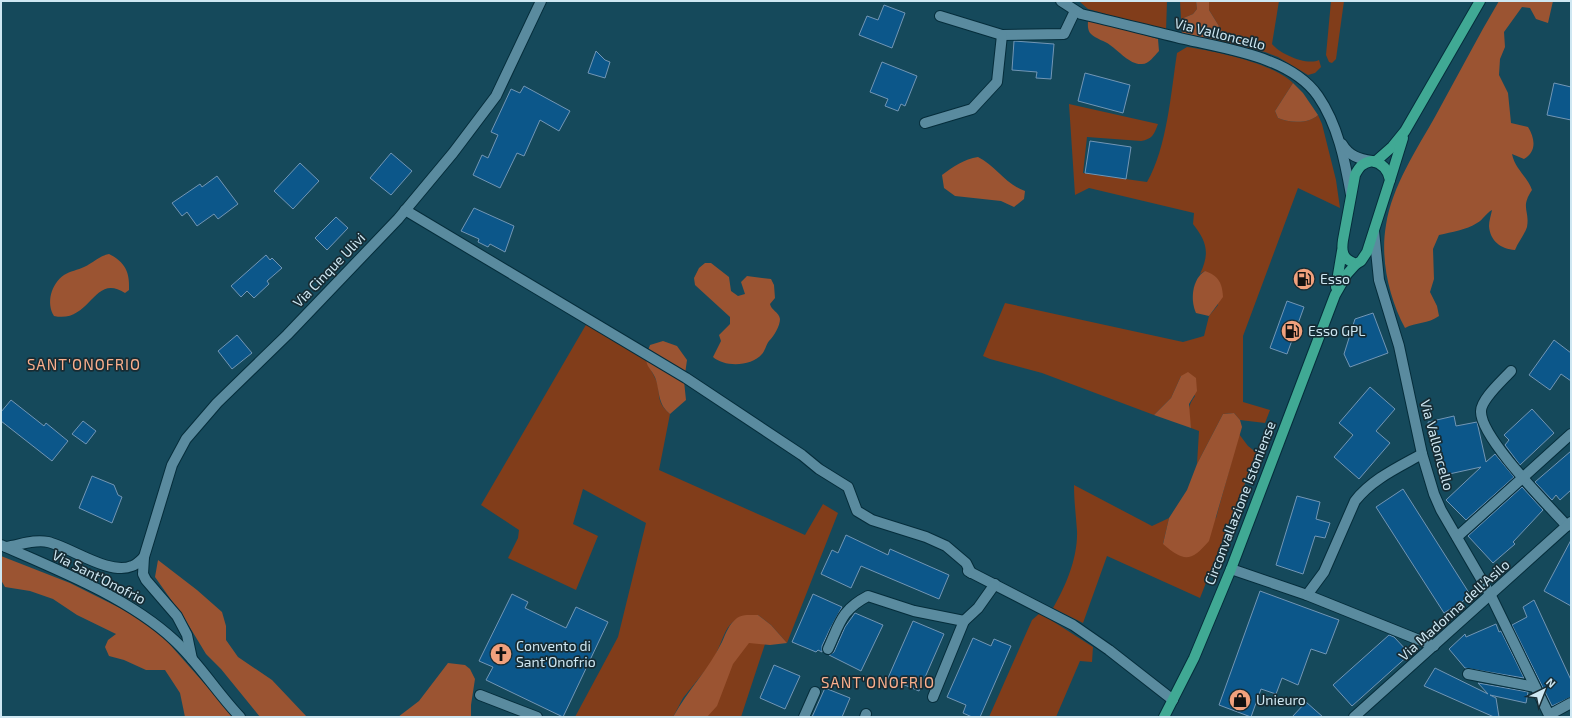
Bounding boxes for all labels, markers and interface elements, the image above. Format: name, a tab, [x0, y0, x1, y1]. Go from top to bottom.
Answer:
street label: Via Valloncello	[1173, 14, 1267, 53]
street label: Via Cinque Ulivi	[289, 229, 368, 310]
fuel station icon: Esso	[1291, 266, 1317, 292]
place label: Esso	[1320, 270, 1350, 287]
fuel station icon: Esso GPL	[1279, 318, 1305, 344]
place label: Esso GPL	[1308, 322, 1365, 339]
district label: SANT'ONOFRIO	[27, 355, 141, 373]
street label: Via Valloncello	[1417, 398, 1458, 492]
street label: Circonvallazione Istoniense	[1200, 419, 1279, 587]
street label: Via Sant'Onofrio	[50, 546, 149, 607]
street label: Via Madonna dell'Asilo	[1395, 555, 1513, 664]
place label: Convento di Sant'Onofrio	[516, 637, 596, 670]
church icon: Convento di Sant'Onofrio	[488, 641, 514, 667]
north arrow	[1524, 670, 1564, 710]
district label: SANT'ONOFRIO	[821, 673, 935, 691]
text: N	[1544, 675, 1559, 690]
shop icon: Unieuro	[1227, 687, 1253, 713]
place label: Unieuro	[1256, 691, 1306, 708]

